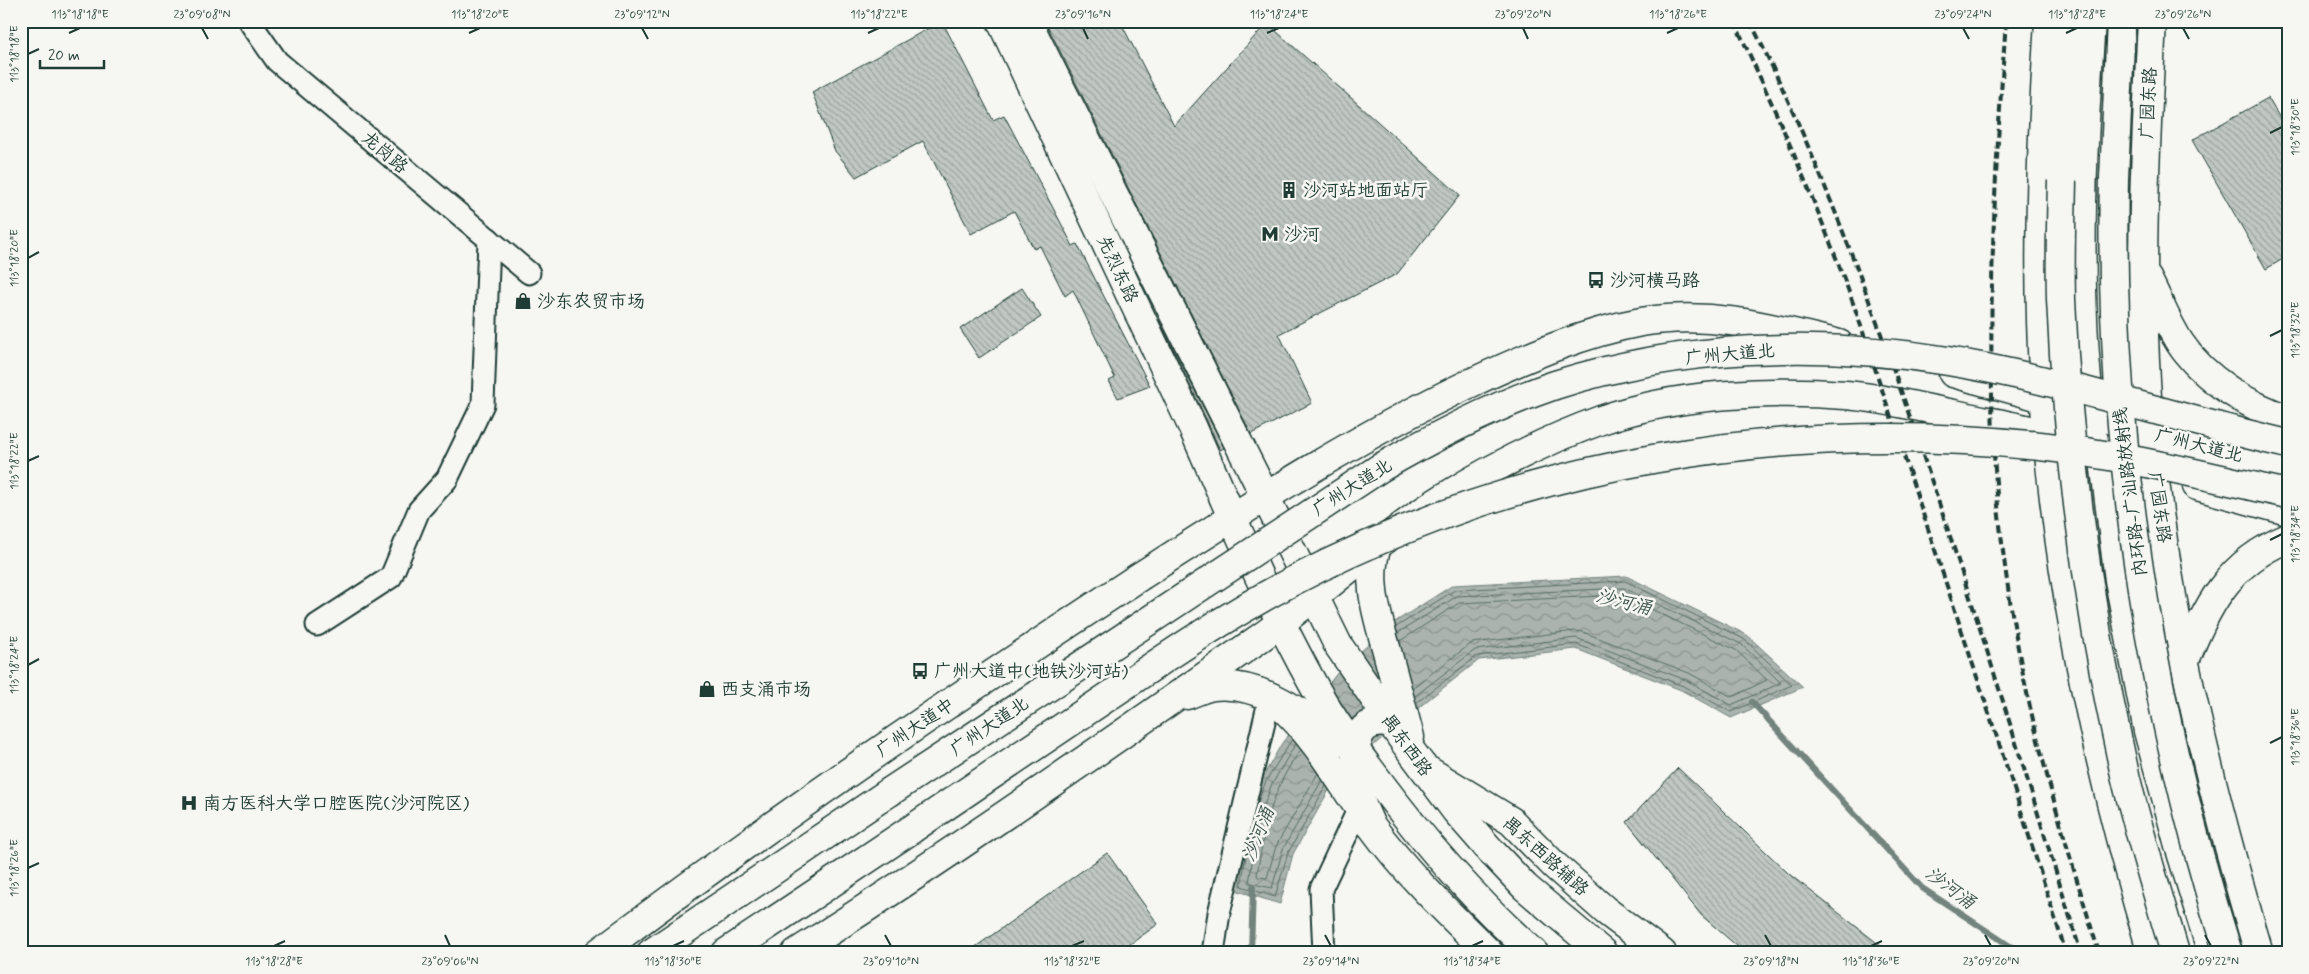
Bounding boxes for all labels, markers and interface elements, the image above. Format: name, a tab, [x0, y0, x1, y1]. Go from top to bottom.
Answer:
text: 113°18'18"E	[51, 7, 109, 23]
text: 23°09'08"N	[173, 7, 231, 23]
text: 113°18'20"E	[451, 7, 509, 23]
text: 23°09'12"N	[614, 7, 670, 23]
text: 113°18'22"E	[850, 7, 908, 23]
text: 23°09'16"N	[1055, 7, 1111, 23]
text: 113°18'24"E	[1250, 7, 1308, 23]
text: 23°09'20"N	[1495, 7, 1551, 23]
text: 113°18'26"E	[1649, 7, 1707, 23]
text: 23°09'24"N	[1935, 7, 1991, 23]
text: 113°18'28"E	[2048, 7, 2106, 23]
text: 23°09'26"N	[2155, 7, 2211, 23]
text: 113°18'18"E	[7, 25, 23, 83]
scale bar	[40, 38, 104, 70]
text: 20 m	[48, 46, 80, 66]
street label: 广园东路	[2135, 66, 2163, 140]
text: 113°18'30"E	[2288, 98, 2304, 156]
street label: 龙岗路	[356, 126, 413, 179]
place label: 沙河站地面站厅	[1303, 179, 1429, 203]
building icon: 沙河站地面站厅	[1279, 180, 1299, 200]
place label: 沙河	[1284, 223, 1320, 247]
metro station icon: 沙河	[1260, 224, 1280, 244]
text: 113°18'20"E	[7, 229, 23, 287]
street label: 先烈东路	[1091, 232, 1143, 307]
place label: 沙河横马路	[1610, 269, 1700, 293]
bus stop icon: 沙河横马路	[1586, 270, 1606, 290]
place label: 沙东农贸市场	[537, 290, 645, 314]
shop icon: 沙东农贸市场	[513, 291, 533, 311]
text: 113°18'32"E	[2288, 301, 2304, 359]
street label: 广州大道北	[1684, 339, 1776, 371]
street label: 内环路-广汕路放射线	[2109, 406, 2153, 578]
street label: 广州大道北	[2152, 423, 2245, 469]
text: 113°18'22"E	[7, 432, 23, 490]
street label: 广州大道北	[1308, 454, 1397, 522]
street label: 广园东路	[2142, 470, 2176, 544]
text: 113°18'34"E	[2288, 505, 2304, 563]
water label: 沙河涌	[1593, 583, 1655, 622]
text: 113°18'24"E	[7, 636, 23, 694]
place label: 广州大道中(地铁沙河站)	[934, 660, 1129, 684]
bus stop icon: 广州大道中(地铁沙河站)	[910, 661, 930, 681]
place label: 西支涌市场	[721, 678, 811, 702]
shop icon: 西支涌市场	[697, 679, 717, 699]
street label: 广州大道北	[946, 692, 1034, 762]
street label: 广州大道中	[872, 693, 960, 763]
text: 113°18'36"E	[2288, 708, 2304, 766]
street label: 禺东西路	[1375, 709, 1437, 782]
place label: 南方医科大学口腔医院(沙河院区)	[203, 792, 470, 816]
hospital icon: 南方医科大学口腔医院(沙河院区)	[179, 793, 199, 813]
water label: 沙河涌	[1236, 803, 1281, 866]
street label: 禺东西路辅路	[1497, 812, 1593, 902]
text: 113°18'26"E	[7, 839, 23, 897]
water label: 沙河涌	[1920, 861, 1981, 916]
text: 113°18'28"E	[245, 954, 303, 970]
text: 23°09'06"N	[421, 954, 479, 970]
text: 113°18'30"E	[644, 954, 702, 970]
text: 23°09'10"N	[863, 954, 919, 970]
text: 113°18'32"E	[1043, 954, 1101, 970]
text: 23°09'14"N	[1303, 954, 1359, 970]
text: 113°18'34"E	[1443, 954, 1501, 970]
text: 23°09'18"N	[1743, 954, 1799, 970]
text: 113°18'36"E	[1842, 954, 1900, 970]
text: 23°09'20"N	[1963, 954, 2019, 970]
text: 23°09'22"N	[2183, 954, 2239, 970]

